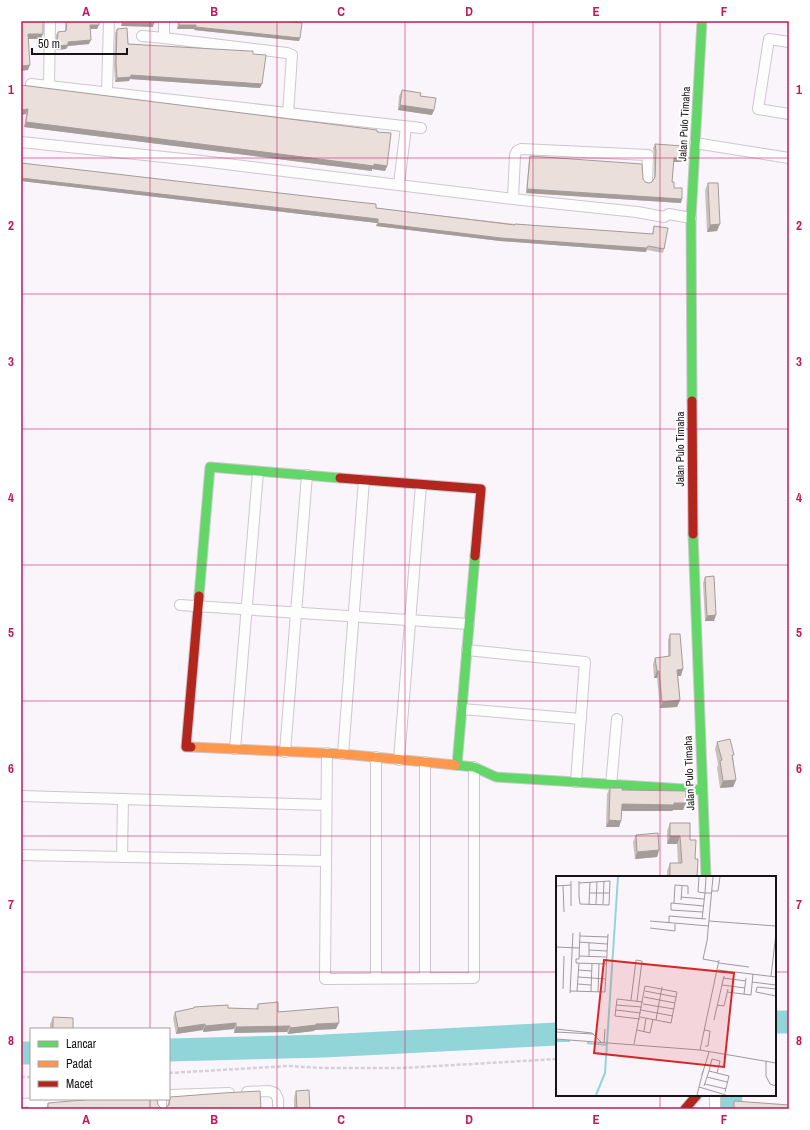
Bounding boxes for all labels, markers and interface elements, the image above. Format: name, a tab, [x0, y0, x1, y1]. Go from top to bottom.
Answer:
text: A	[82, 3, 90, 20]
text: B	[210, 3, 218, 20]
text: C	[337, 3, 345, 20]
text: D	[465, 3, 473, 20]
text: E	[592, 3, 600, 20]
text: F	[721, 3, 728, 20]
scale bar	[32, 30, 127, 56]
text: 50 m	[38, 36, 60, 52]
text: 1	[8, 81, 14, 98]
text: 1	[796, 81, 802, 98]
street label: Jalan Pulo Timaha	[675, 86, 693, 162]
text: 2	[8, 217, 14, 234]
text: 2	[796, 217, 802, 234]
text: 3	[8, 353, 14, 370]
text: 3	[796, 353, 802, 370]
street label: Jalan Pulo Timaha	[673, 412, 687, 486]
text: 4	[8, 489, 14, 506]
text: 4	[796, 489, 802, 506]
text: 5	[8, 624, 14, 641]
text: 5	[796, 624, 802, 641]
street label: Jalan Pulo Timaha	[681, 735, 697, 811]
text: 6	[8, 760, 14, 777]
text: 6	[796, 760, 802, 777]
inset map	[556, 876, 776, 1096]
text: 7	[8, 896, 14, 913]
text: 7	[796, 896, 802, 913]
legend	[30, 1028, 170, 1100]
text: 8	[8, 1032, 14, 1049]
text: 8	[796, 1032, 802, 1049]
text: Lancar	[66, 1036, 97, 1052]
text: Padat	[66, 1056, 92, 1072]
text: Macet	[66, 1076, 93, 1092]
text: A	[82, 1111, 90, 1128]
text: B	[210, 1111, 218, 1128]
text: C	[337, 1111, 345, 1128]
text: D	[465, 1111, 473, 1128]
text: E	[592, 1111, 600, 1128]
text: F	[721, 1111, 728, 1128]

